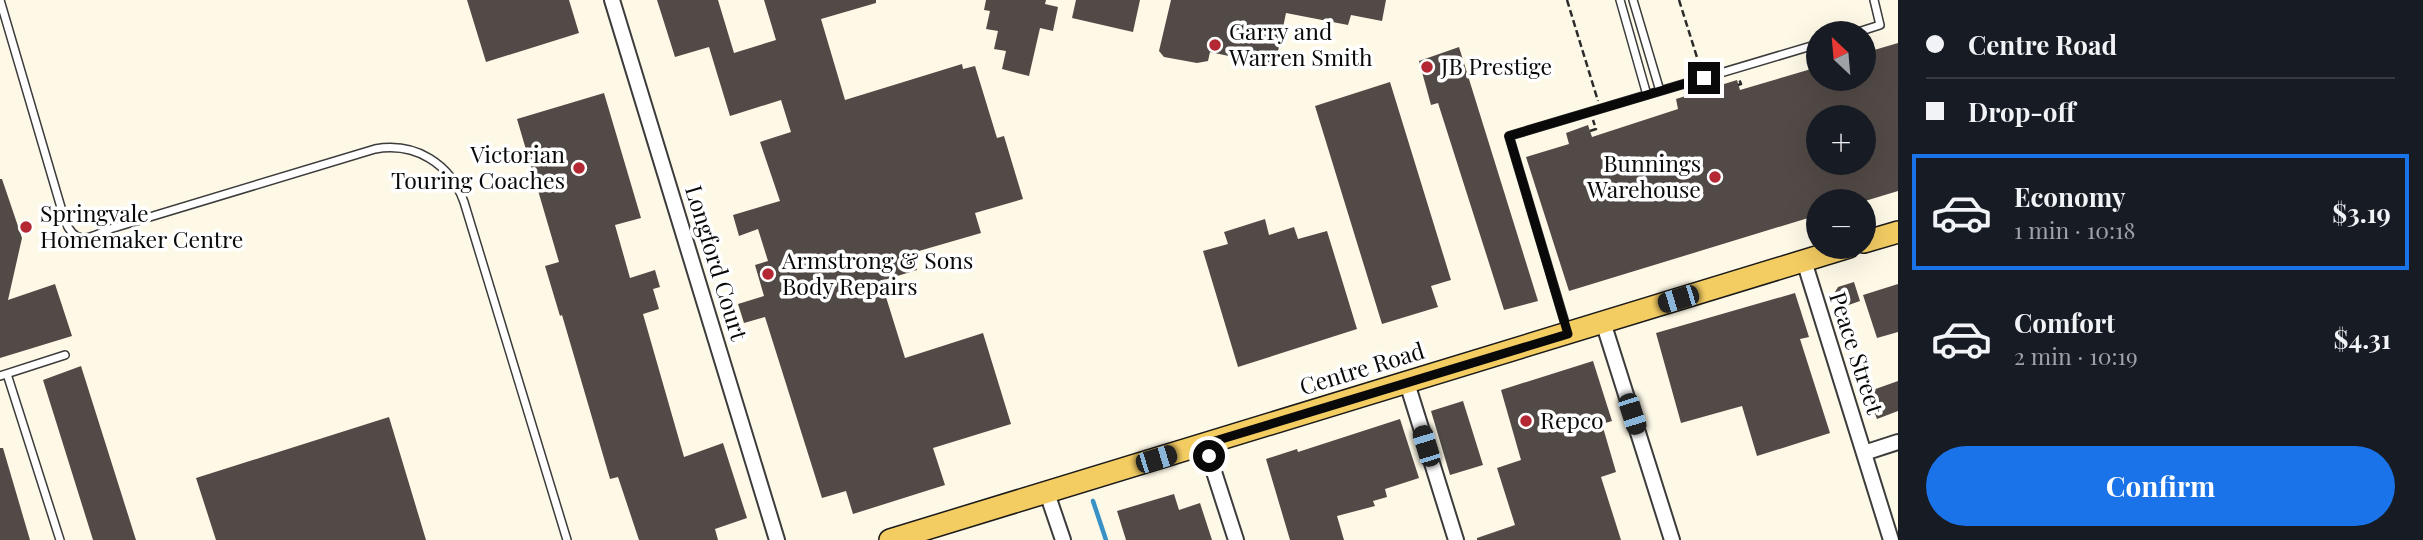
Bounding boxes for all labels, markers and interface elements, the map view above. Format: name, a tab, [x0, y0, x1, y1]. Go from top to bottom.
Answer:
place label: Garry and Warren Smith	[1228, 15, 1373, 72]
north arrow	[1806, 21, 1876, 91]
map controls	[1806, 21, 1876, 259]
text: Centre Road	[1968, 27, 2117, 62]
marker: Garry and Warren Smith	[1207, 37, 1223, 53]
place label: JB Prestige	[1440, 50, 1552, 81]
marker: JB Prestige	[1419, 59, 1435, 75]
route end	[1688, 62, 1720, 94]
text: Drop-off	[1968, 94, 2075, 129]
button: +	[1806, 105, 1876, 175]
place label: Victorian Touring Coaches	[391, 138, 565, 195]
place label: Bunnings Warehouse	[1586, 147, 1701, 204]
marker: Victorian Touring Coaches	[571, 160, 587, 176]
marker: Bunnings Warehouse	[1707, 169, 1723, 185]
text: Economy	[2014, 179, 2125, 214]
street label: Longford Court	[679, 181, 756, 345]
icon: car	[1930, 181, 1993, 244]
button: −	[1806, 189, 1876, 259]
text: $3.19	[2332, 195, 2391, 230]
place label: Springvale Homemaker Centre	[40, 197, 243, 254]
text: 1 min · 10:18	[2014, 214, 2136, 245]
marker: Springvale Homemaker Centre	[18, 219, 34, 235]
place label: Armstrong & Sons Body Repairs	[781, 244, 973, 301]
marker: Armstrong & Sons Body Repairs	[760, 266, 776, 282]
car	[1655, 283, 1702, 315]
street label: Peace Street	[1823, 288, 1892, 418]
text: Comfort	[2014, 305, 2115, 340]
icon: car	[1930, 307, 1993, 370]
text: $4.31	[2334, 321, 2391, 356]
street label: Centre Road	[1295, 334, 1428, 401]
text: 2 min · 10:19	[2014, 340, 2138, 371]
car	[1616, 391, 1649, 437]
place label: Repco	[1540, 404, 1604, 435]
marker: Repco	[1518, 413, 1534, 429]
car	[1410, 423, 1443, 469]
route start	[1193, 440, 1225, 472]
car	[1133, 443, 1180, 475]
button: Confirm	[1926, 446, 2395, 526]

